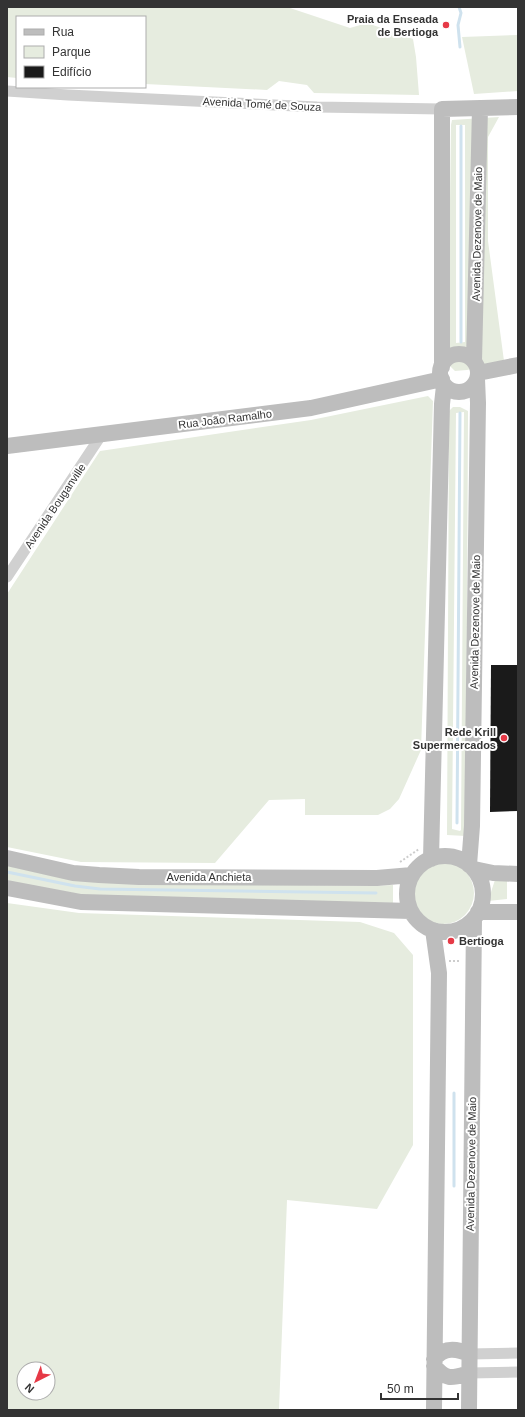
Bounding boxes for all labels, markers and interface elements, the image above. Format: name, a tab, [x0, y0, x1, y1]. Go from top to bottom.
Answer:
place label: Praia da Enseada de Bertioga	[347, 13, 439, 38]
legend	[16, 16, 146, 88]
marker: Praia da Enseada de Bertioga	[441, 20, 451, 30]
text: Rua	[52, 25, 74, 39]
text: Parque	[52, 45, 91, 59]
text: Edifício	[52, 65, 92, 79]
street label: Avenida Tomé de Souza	[202, 95, 323, 113]
street label: Avenida Dezenove de Maio	[470, 167, 484, 301]
street label: Rua João Ramalho	[178, 407, 272, 431]
street label: Avenida Bouganville	[22, 461, 88, 551]
street label: Avenida Dezenove de Maio	[468, 555, 482, 689]
place label: Rede Krill Supermercados	[413, 726, 496, 751]
marker: Rede Krill Supermercados	[499, 733, 509, 743]
street label: Avenida Anchieta	[167, 871, 252, 883]
place label: Bertioga	[459, 935, 505, 947]
marker: Bertioga	[446, 936, 456, 946]
street label: Avenida Dezenove de Maio	[464, 1097, 478, 1231]
north arrow	[16, 1361, 56, 1401]
scale bar	[381, 1375, 458, 1401]
text: N	[22, 1381, 36, 1396]
text: 50 m	[387, 1382, 414, 1396]

